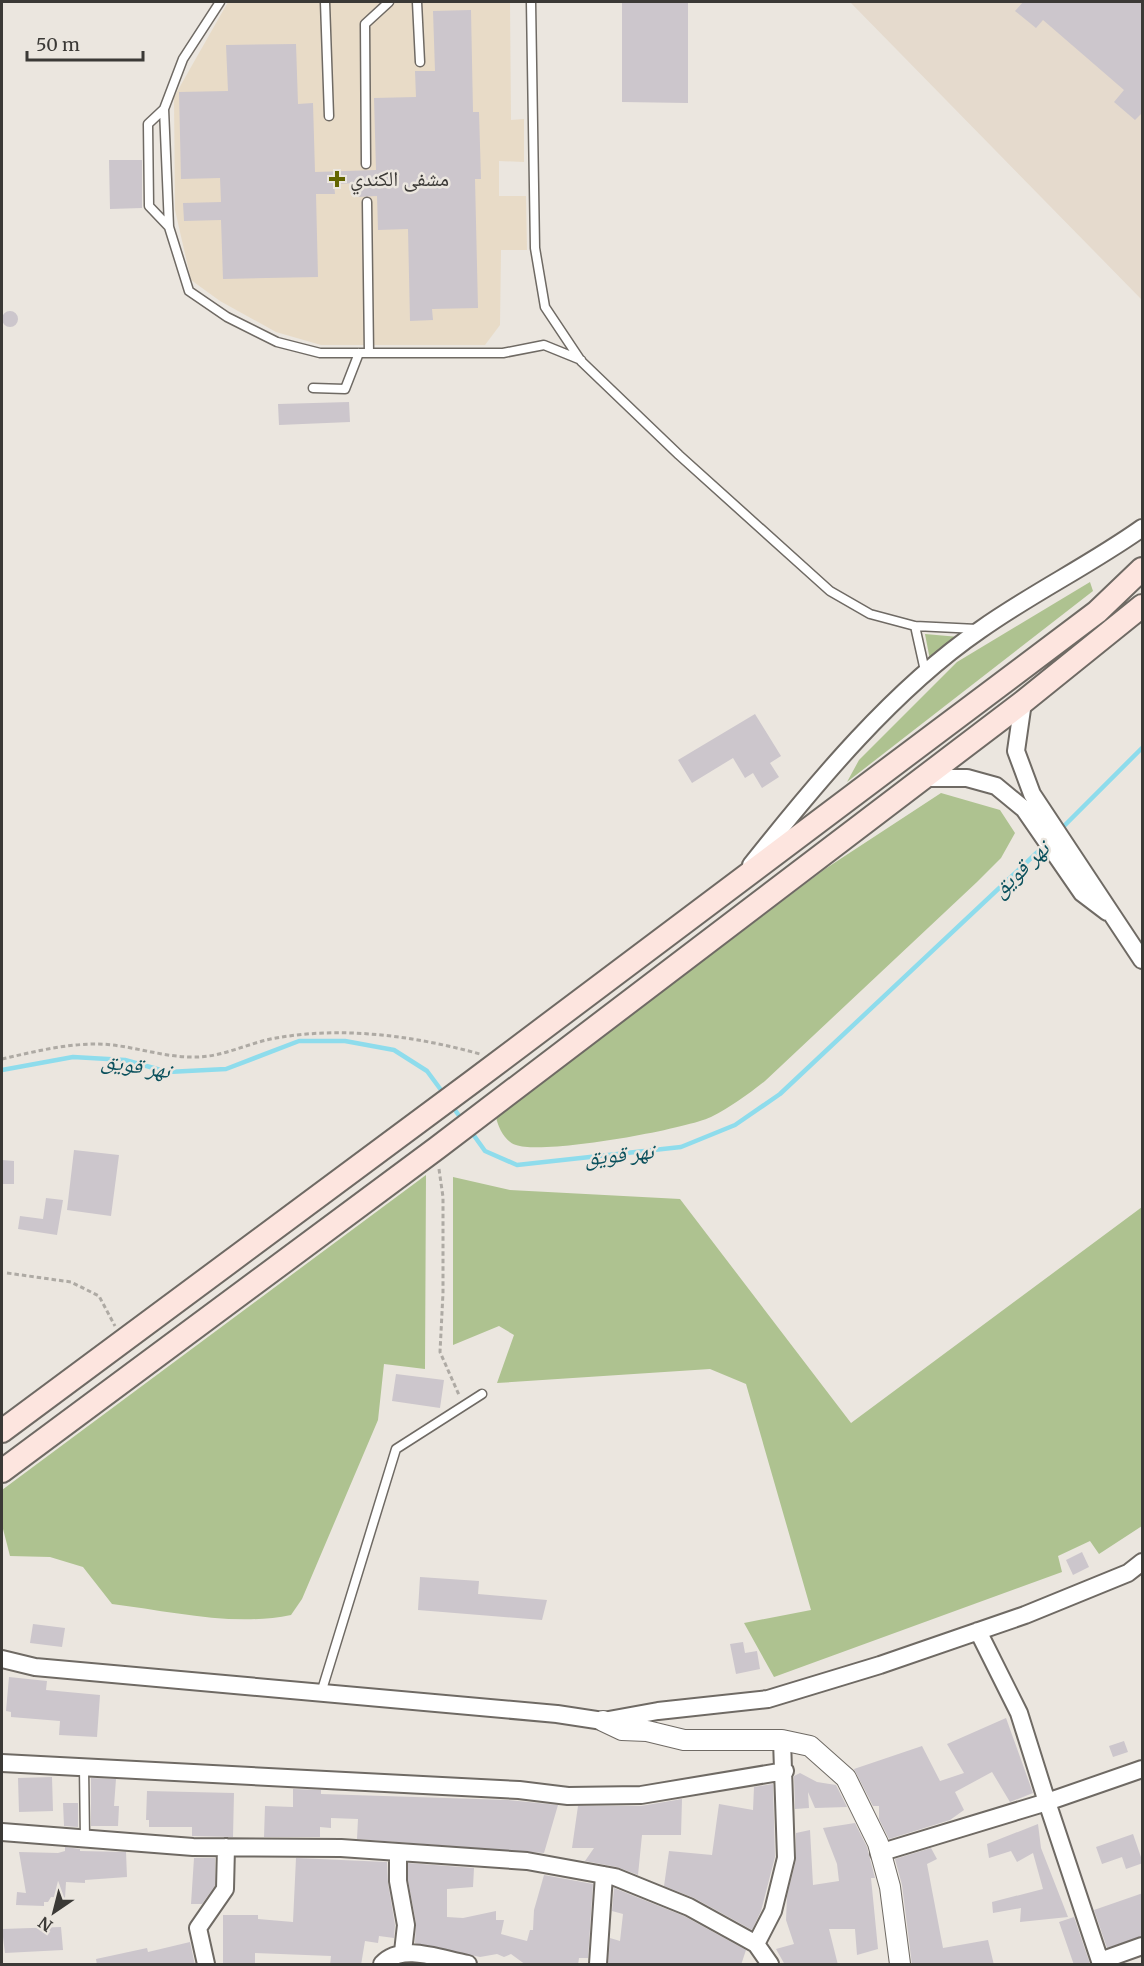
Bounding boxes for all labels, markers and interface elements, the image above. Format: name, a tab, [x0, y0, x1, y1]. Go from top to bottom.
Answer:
scale bar	[27, 24, 142, 62]
text: 50 m	[36, 33, 80, 56]
place label: مشفى الكندي	[350, 165, 449, 195]
marker: مشفى الكندي	[328, 170, 346, 188]
water label: نهر قويق	[985, 832, 1057, 903]
water label: نهر قويق	[100, 1046, 176, 1085]
water label: نهر قويق	[583, 1136, 658, 1172]
north arrow	[24, 1882, 84, 1942]
text: N	[34, 1912, 56, 1936]

